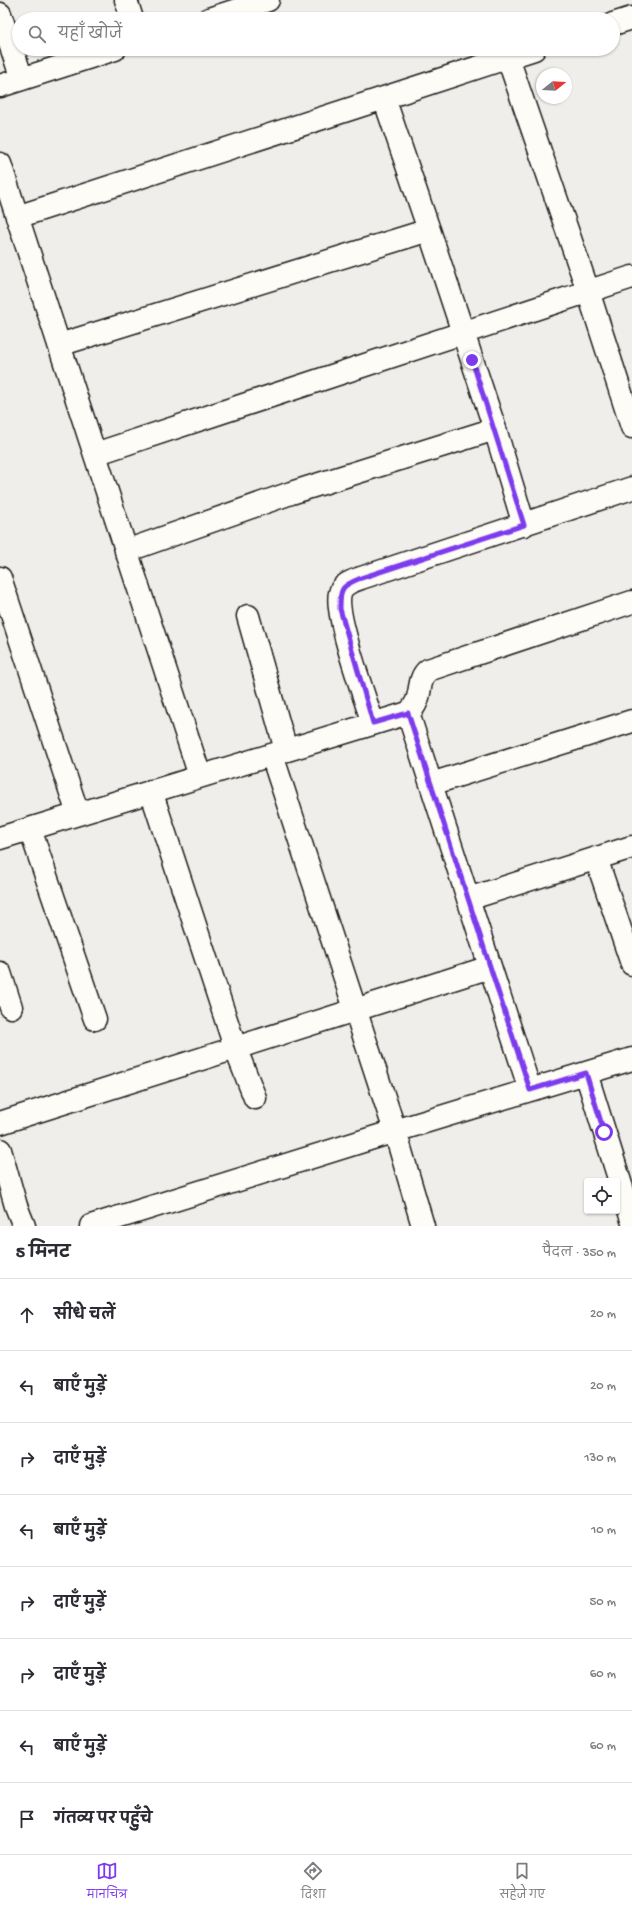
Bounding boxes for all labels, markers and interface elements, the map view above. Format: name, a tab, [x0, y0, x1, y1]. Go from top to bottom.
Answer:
search box	[12, 12, 620, 56]
icon: search	[26, 23, 48, 45]
text: यहाँ खोजें	[58, 26, 122, 44]
north arrow	[536, 68, 572, 104]
route end	[463, 351, 481, 369]
route start	[595, 1123, 613, 1141]
map controls	[584, 1178, 620, 1214]
button: locate	[584, 1178, 620, 1214]
text: 5 मिनट	[16, 1244, 70, 1264]
text: पैदल · 350 m	[542, 1246, 616, 1261]
icon: ahead	[16, 1304, 38, 1326]
text: सीधे चलें	[54, 1307, 115, 1325]
text: 20 m	[590, 1307, 616, 1322]
icon: left	[16, 1376, 38, 1398]
text: बाएँ मुड़ें	[54, 1379, 106, 1397]
text: 20 m	[590, 1379, 616, 1394]
icon: right	[16, 1448, 38, 1470]
text: दाएँ मुड़ें	[54, 1451, 106, 1469]
text: 130 m	[584, 1451, 616, 1466]
icon: left	[16, 1520, 38, 1542]
text: बाएँ मुड़ें	[54, 1523, 106, 1541]
text: 10 m	[591, 1523, 616, 1538]
icon: right	[16, 1592, 38, 1614]
text: दाएँ मुड़ें	[54, 1595, 106, 1613]
text: 50 m	[589, 1595, 616, 1610]
icon: right	[16, 1664, 38, 1686]
text: दाएँ मुड़ें	[54, 1667, 106, 1685]
text: 60 m	[590, 1667, 616, 1682]
icon: left	[16, 1736, 38, 1758]
text: बाएँ मुड़ें	[54, 1739, 106, 1757]
text: 60 m	[590, 1739, 616, 1754]
icon: arrive	[16, 1808, 38, 1830]
text: गंतव्य पर पहुँचे	[54, 1811, 152, 1829]
tab: मानचित्र	[87, 1860, 127, 1906]
tab: दिशा	[301, 1860, 326, 1906]
tab: सहेजे गए	[500, 1860, 545, 1906]

